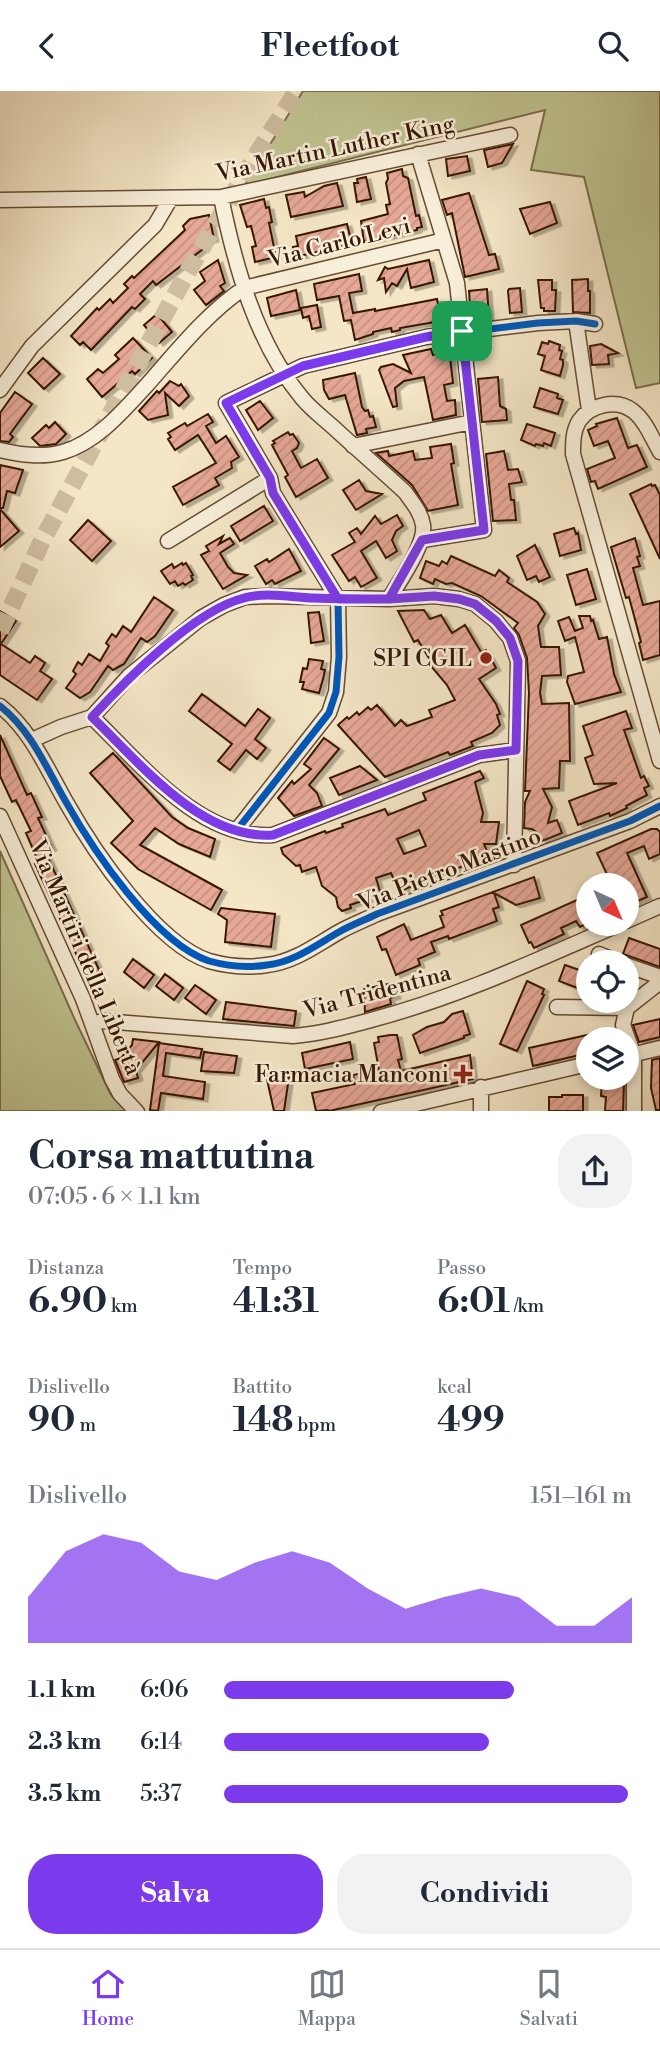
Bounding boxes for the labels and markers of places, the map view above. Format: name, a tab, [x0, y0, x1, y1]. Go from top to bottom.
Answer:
pin	[432, 301, 492, 361]
place label: SPI CGIL	[373, 645, 472, 673]
marker: SPI CGIL	[478, 650, 494, 666]
place label: Farmacia Manconi	[254, 1061, 449, 1089]
marker: Farmacia Manconi	[455, 1066, 471, 1082]

